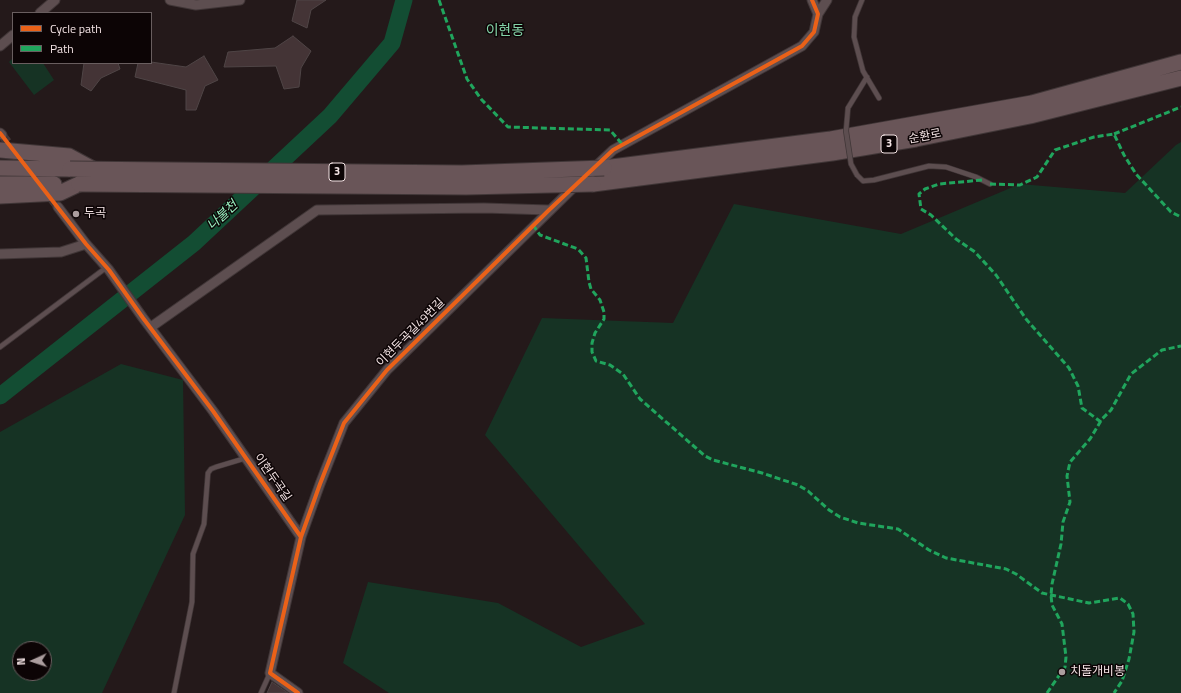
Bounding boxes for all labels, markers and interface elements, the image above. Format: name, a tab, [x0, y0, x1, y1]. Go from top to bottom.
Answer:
legend	[12, 12, 152, 64]
text: Cycle path	[50, 19, 102, 38]
district label: 이현동	[486, 24, 524, 40]
text: Path	[50, 39, 74, 58]
street label: 순환로	[907, 127, 943, 147]
road number: 3	[881, 135, 897, 153]
road number: 3	[329, 163, 345, 181]
water label: 나불천	[205, 198, 241, 234]
place label: 두곡	[84, 207, 106, 221]
marker: 두곡	[71, 209, 81, 219]
street label: 이현두곡길49번길	[374, 296, 448, 370]
street label: 이현두곡길	[250, 451, 294, 505]
north arrow	[12, 641, 52, 681]
text: N	[13, 657, 29, 666]
place label: 치돌개비봉	[1070, 665, 1125, 679]
marker: 치돌개비봉	[1057, 667, 1067, 677]

